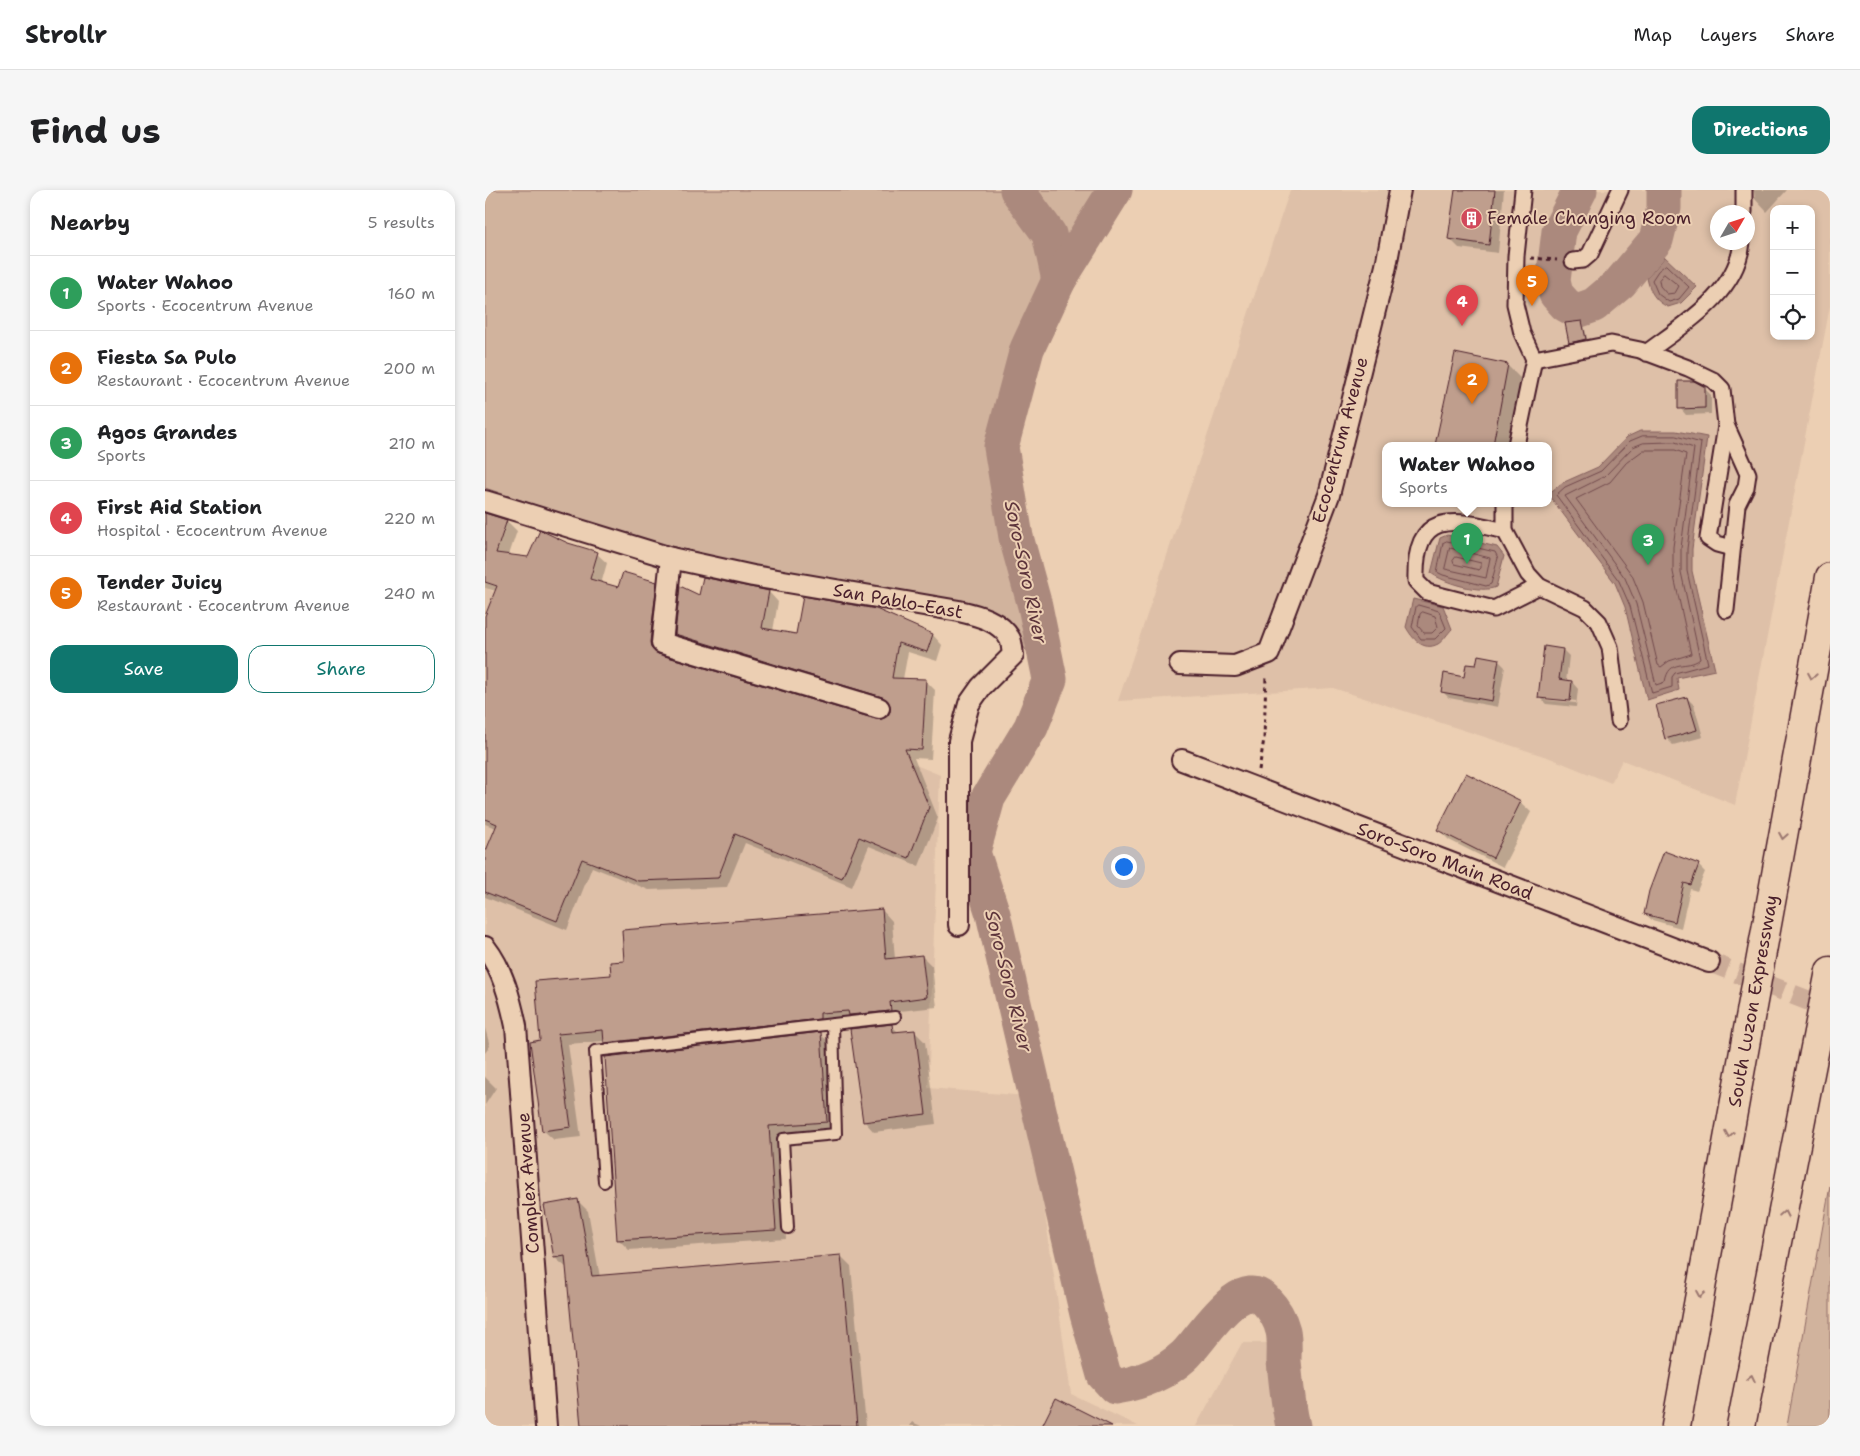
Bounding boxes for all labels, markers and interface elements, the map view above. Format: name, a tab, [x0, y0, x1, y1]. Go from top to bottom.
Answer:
text: Strollr	[25, 19, 107, 51]
text: Map	[1634, 23, 1672, 47]
text: Layers	[1700, 23, 1757, 47]
text: Share	[1785, 23, 1835, 47]
button: Directions	[1692, 106, 1830, 154]
text: Find us	[30, 107, 161, 154]
north arrow	[1710, 205, 1755, 250]
map controls	[1770, 205, 1815, 340]
button: +	[1770, 205, 1815, 250]
building icon: Female Changing Room	[1459, 206, 1483, 230]
place label: Female Changing Room	[1487, 206, 1691, 230]
text: Nearby	[50, 209, 130, 237]
text: 5 results	[368, 212, 435, 233]
button: −	[1770, 250, 1815, 295]
pin: 5	[1516, 265, 1548, 306]
text: Water Wahoo	[97, 270, 233, 295]
text: 1	[62, 283, 70, 304]
text: 160 m	[388, 283, 435, 304]
pin: 4	[1446, 285, 1478, 326]
text: Sports · Ecocentrum Avenue	[97, 295, 314, 316]
button: locate	[1770, 295, 1815, 340]
text: Fiesta Sa Pulo	[97, 345, 236, 370]
street label: Ecocentrum Avenue	[1306, 354, 1374, 526]
text: 2	[60, 358, 72, 379]
text: 200 m	[383, 358, 435, 379]
pin: 2	[1456, 363, 1488, 404]
text: Restaurant · Ecocentrum Avenue	[97, 370, 350, 391]
text: Agos Grandes	[97, 420, 237, 445]
text: 3	[60, 433, 72, 454]
text: 210 m	[388, 433, 435, 454]
popup	[1382, 442, 1552, 507]
text: Sports	[97, 445, 146, 466]
text: Water Wahoo	[1399, 452, 1535, 477]
text: Sports	[1399, 477, 1448, 498]
text: First Aid Station	[97, 495, 262, 520]
water label: Soro-Soro River	[999, 498, 1054, 647]
text: 4	[60, 508, 72, 529]
text: 220 m	[383, 508, 435, 529]
text: Hospital · Ecocentrum Avenue	[97, 520, 328, 541]
pin: 1	[1451, 523, 1483, 564]
pin: 3	[1632, 524, 1664, 565]
text: Tender Juicy	[97, 570, 222, 595]
street label: San Pablo-East	[831, 578, 965, 624]
text: 5	[61, 583, 71, 604]
text: 240 m	[383, 583, 435, 604]
text: Restaurant · Ecocentrum Avenue	[97, 595, 350, 616]
button: Save	[50, 645, 238, 693]
button: Share	[248, 645, 435, 693]
one-way arrow	[1807, 672, 1818, 681]
street label: Soro-Soro Main Road	[1354, 816, 1536, 906]
one-way arrow	[1779, 832, 1789, 841]
your location	[1111, 854, 1137, 880]
street label: South Luzon Expressway	[1723, 893, 1783, 1109]
water label: Soro-Soro River	[979, 907, 1039, 1056]
street label: Complex Avenue	[511, 1112, 545, 1254]
one-way arrow	[1725, 1130, 1735, 1138]
one-way arrow	[1778, 1210, 1789, 1218]
one-way arrow	[1696, 1290, 1706, 1298]
one-way arrow	[1745, 1374, 1756, 1383]

